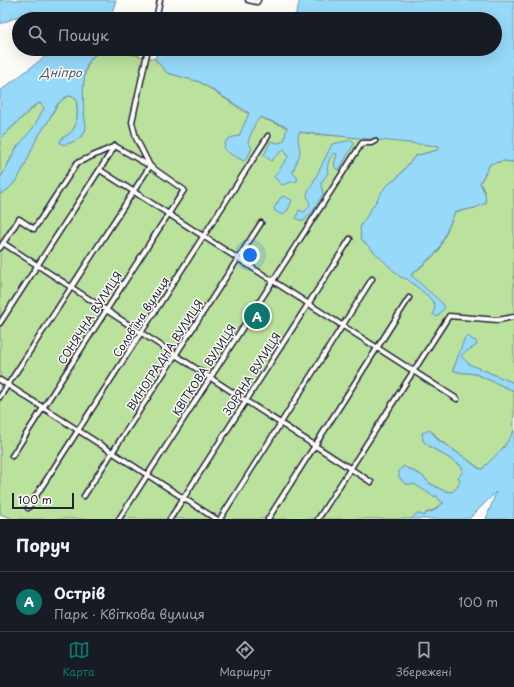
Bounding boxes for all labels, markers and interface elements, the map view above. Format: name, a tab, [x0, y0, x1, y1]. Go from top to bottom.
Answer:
search box	[12, 12, 502, 56]
icon: search	[26, 23, 48, 45]
text: Пошук	[58, 23, 109, 46]
water label: Дніпро	[39, 63, 83, 81]
your location	[240, 245, 260, 265]
street label: СОНЯЧНА ВУЛИЦЯ	[53, 268, 126, 368]
street label: Соловʼїна вулиця	[108, 273, 173, 360]
street label: ВИНОГРАДНА ВУЛИЦЯ	[122, 296, 207, 414]
pin: A	[244, 301, 270, 331]
street label: КВІТКОВА ВУЛИЦЯ	[167, 320, 240, 419]
street label: ЗОРЯНА ВУЛИЦЯ	[218, 329, 285, 419]
scale bar	[12, 491, 74, 510]
text: 100 m	[18, 491, 52, 508]
text: Поруч	[16, 532, 70, 558]
text: Острів	[54, 581, 105, 604]
text: A	[24, 592, 34, 611]
text: 100 m	[458, 592, 498, 611]
text: Парк · Квіткова вулиця	[54, 604, 205, 623]
tab: Карта	[62, 639, 95, 680]
tab: Маршрут	[219, 639, 272, 680]
tab: Збережені	[396, 639, 452, 680]

